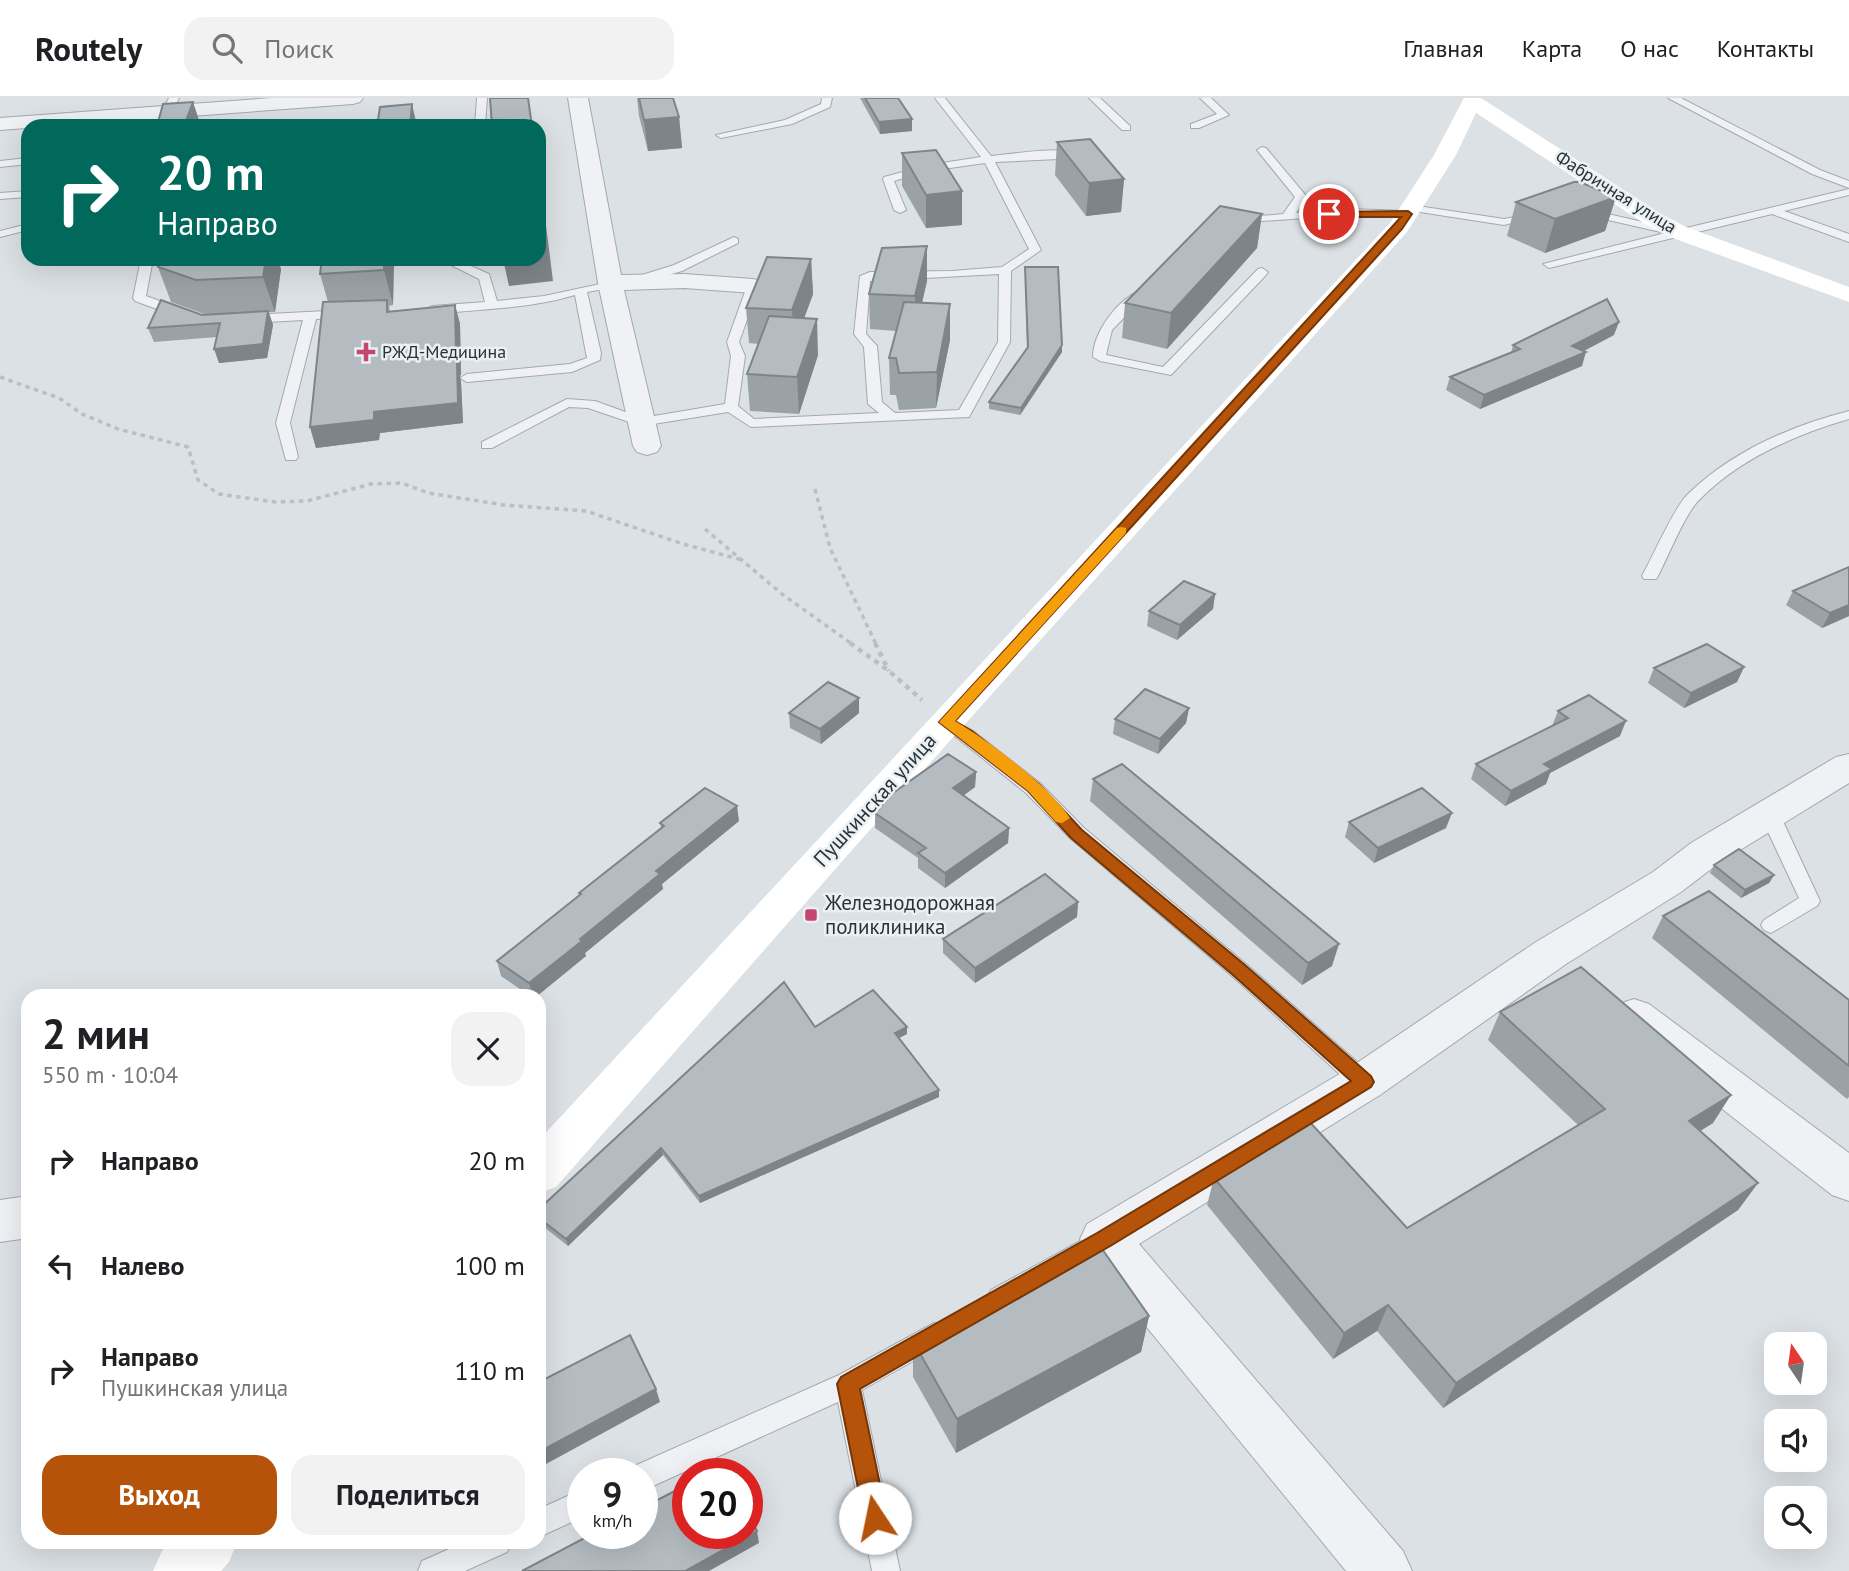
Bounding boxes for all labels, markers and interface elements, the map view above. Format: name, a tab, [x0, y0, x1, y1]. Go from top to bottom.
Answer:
search box	[184, 17, 674, 80]
text: Routely	[35, 27, 142, 70]
icon: search	[208, 29, 246, 67]
text: Поиск	[264, 32, 334, 65]
text: Главная	[1403, 33, 1484, 64]
text: Карта	[1522, 33, 1582, 64]
text: О нас	[1620, 33, 1679, 64]
text: Контакты	[1717, 33, 1814, 64]
text: 20 m	[157, 140, 264, 204]
street label: Фабричная улица	[1551, 145, 1681, 238]
icon: right	[42, 147, 133, 238]
pin	[1299, 184, 1359, 244]
icon: arrive	[1310, 195, 1348, 233]
text: Направо	[157, 202, 278, 244]
place label: РЖД-Медицина	[382, 340, 506, 363]
marker: РЖД-Медицина	[356, 342, 376, 362]
street label: Пушкинская улица	[807, 727, 942, 872]
place label: Железнодорожная поликлиника	[824, 889, 995, 940]
marker: Железнодорожная поликлиника	[803, 907, 819, 923]
text: 2 мин	[42, 1006, 150, 1061]
button: close	[451, 1012, 525, 1086]
text: 550 m · 10:04	[42, 1060, 178, 1089]
icon: right	[42, 1142, 80, 1180]
text: Направо	[101, 1144, 199, 1177]
text: 20 m	[469, 1144, 525, 1177]
icon: left	[42, 1247, 80, 1285]
text: Налево	[101, 1249, 185, 1282]
text: 100 m	[454, 1249, 525, 1282]
north arrow	[1764, 1332, 1827, 1395]
map controls	[1764, 1332, 1827, 1549]
text: Направо	[101, 1340, 199, 1373]
icon: right	[42, 1352, 80, 1390]
text: 110 m	[454, 1354, 525, 1387]
text: Пушкинская улица	[101, 1373, 288, 1402]
button: sound	[1764, 1409, 1827, 1472]
button: Выход	[42, 1455, 277, 1535]
button: Поделиться	[291, 1455, 525, 1535]
speed limit sign: 20	[672, 1458, 763, 1549]
text: 9	[603, 1471, 622, 1517]
position arrow	[838, 1481, 912, 1555]
button: search	[1764, 1486, 1827, 1549]
text: km/h	[593, 1509, 632, 1532]

